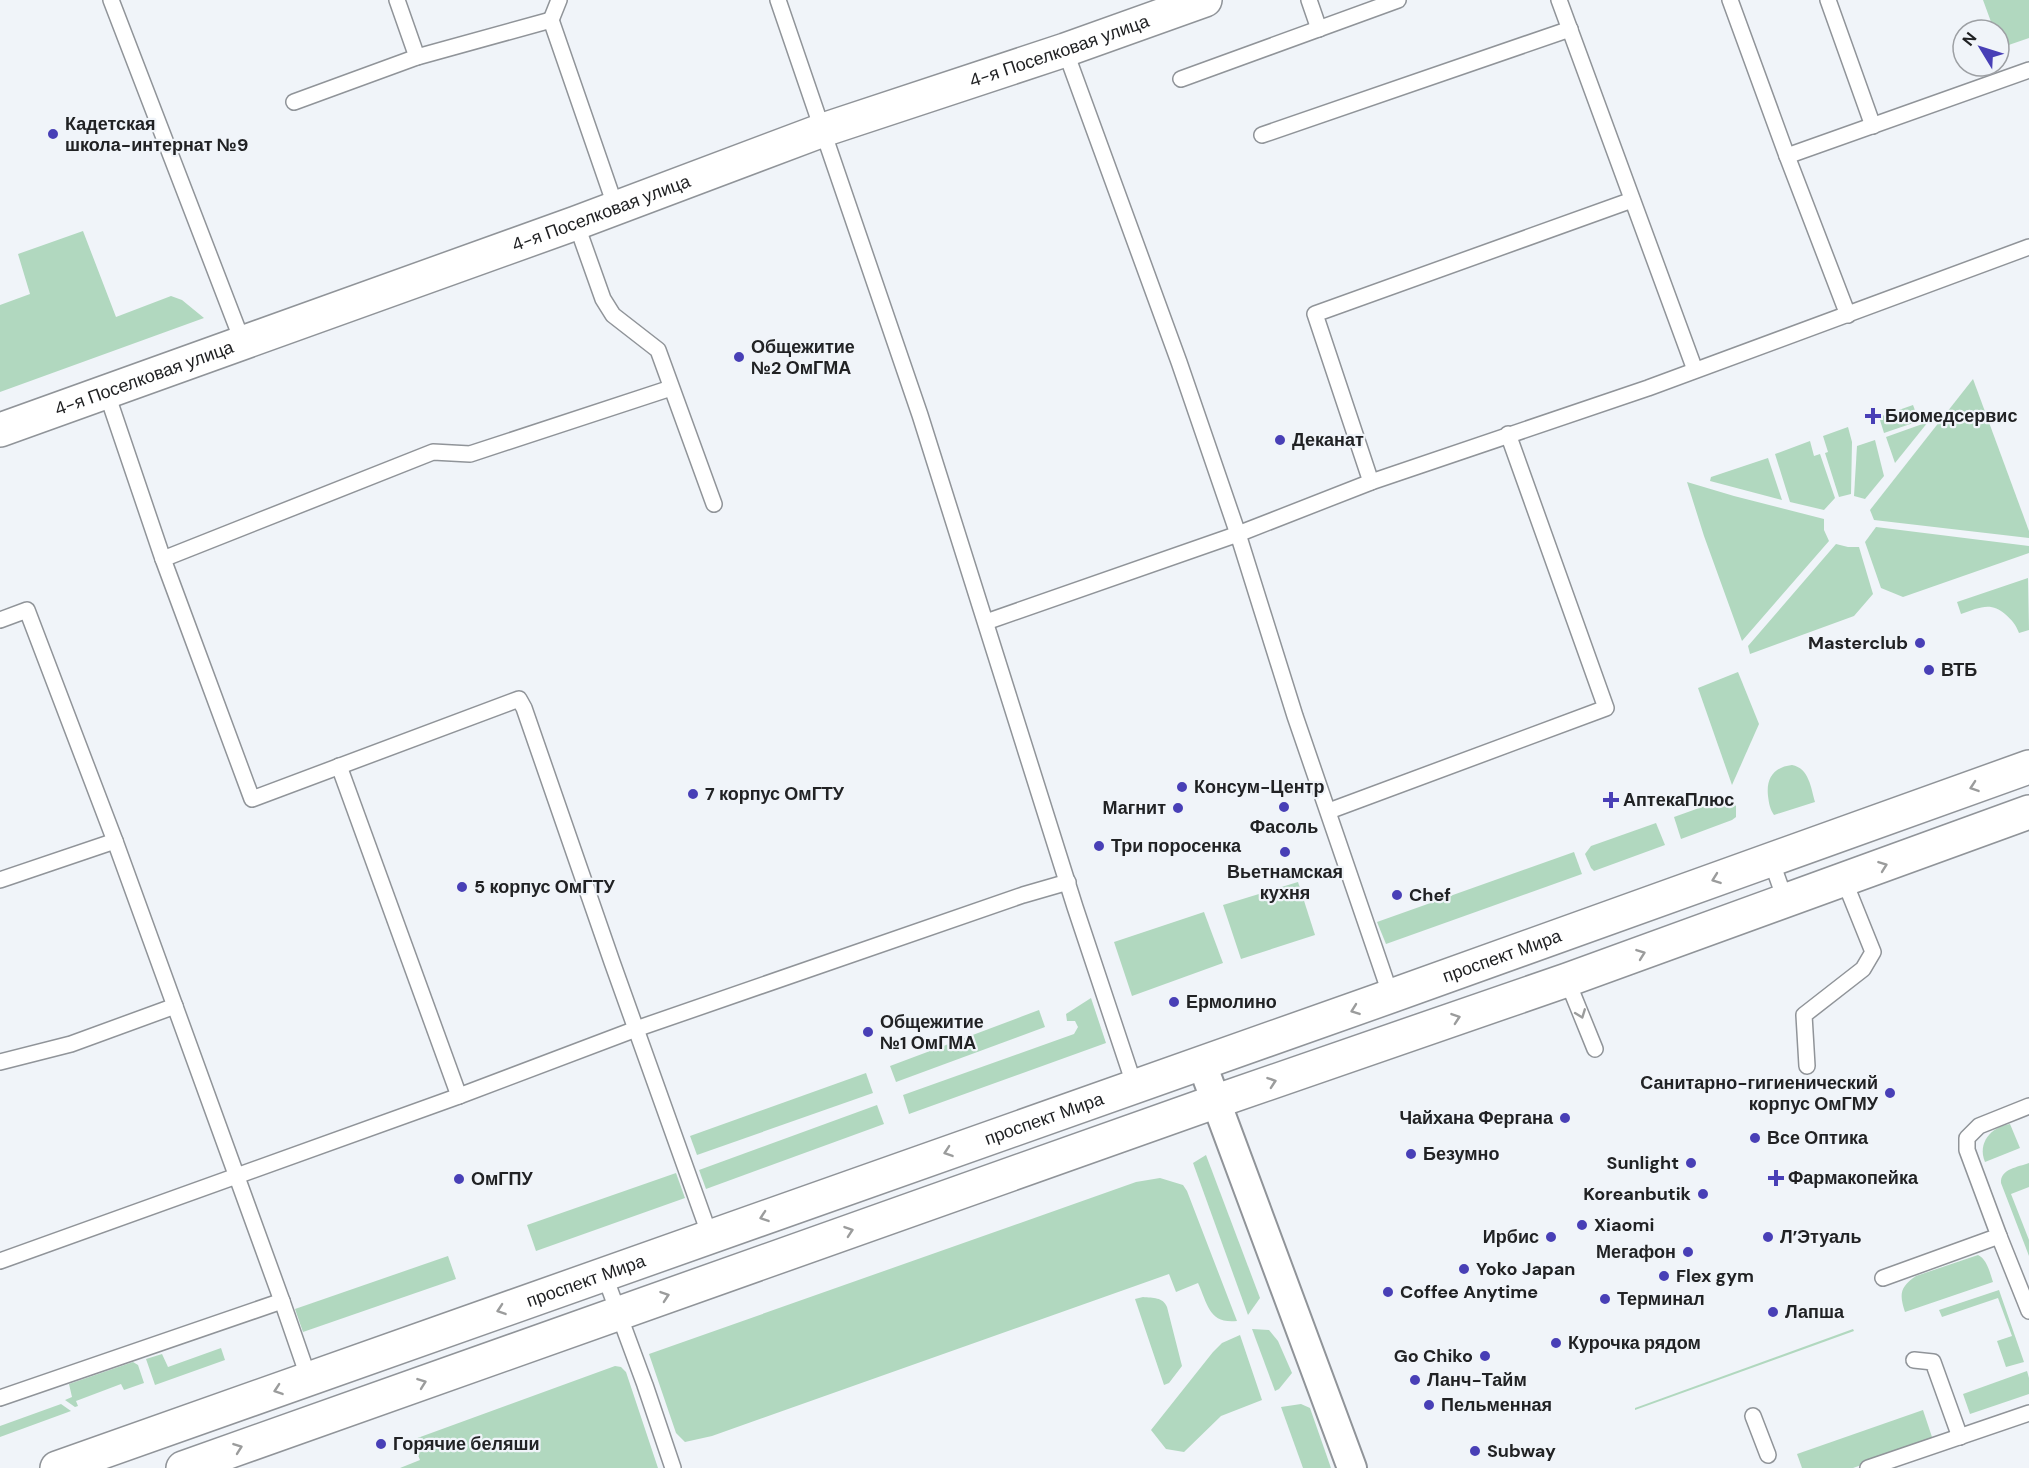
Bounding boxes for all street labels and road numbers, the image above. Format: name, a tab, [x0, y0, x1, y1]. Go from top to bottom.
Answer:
street label: 4-я Поселковая улица	[966, 9, 1153, 93]
street label: 4-я Поселковая улица	[509, 169, 695, 257]
street label: 4-я Поселковая улица	[51, 335, 238, 421]
street label: проспект Мира	[1439, 923, 1566, 989]
street label: проспект Мира	[981, 1086, 1108, 1151]
street label: проспект Мира	[523, 1248, 650, 1313]

